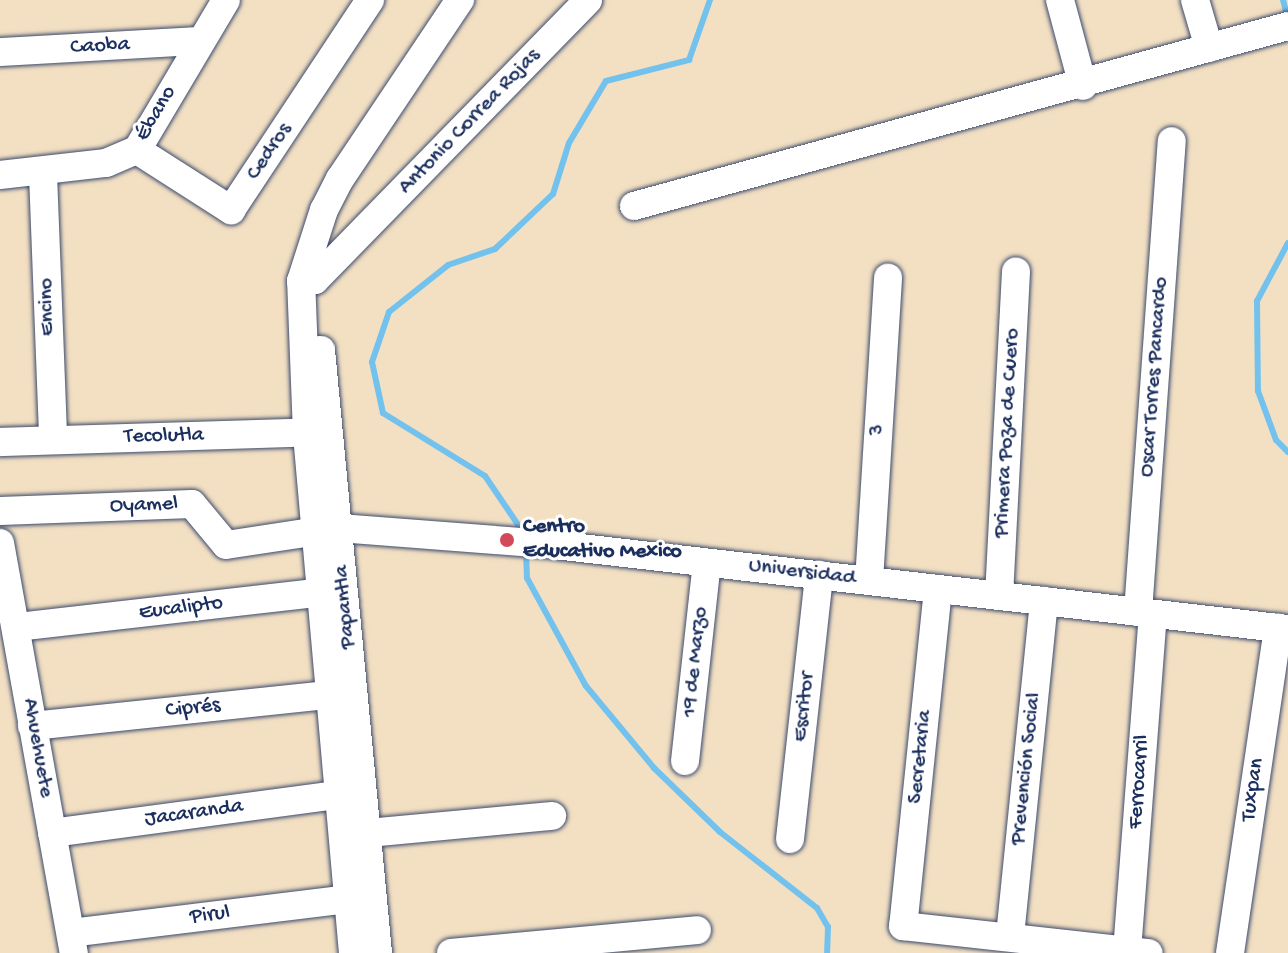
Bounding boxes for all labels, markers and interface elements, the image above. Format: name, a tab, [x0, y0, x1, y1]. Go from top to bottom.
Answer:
street label: Caoba	[70, 32, 130, 62]
street label: Antonio Correa Rojas	[393, 43, 547, 201]
street label: Ébano	[131, 82, 183, 146]
street label: Cedros	[241, 118, 299, 186]
street label: Oscar Torres Pancardo	[1135, 276, 1175, 478]
street label: Encino	[34, 277, 62, 337]
street label: Primera Poza de Cuero	[989, 328, 1027, 538]
street label: Tecolutla	[124, 423, 204, 451]
street label: 3	[864, 423, 892, 437]
street label: Oyamel	[110, 492, 178, 520]
place label: Centro Educativo Mexico	[523, 514, 682, 566]
marker: Centro Educativo Mexico	[498, 531, 516, 549]
street label: Universidad	[747, 553, 857, 593]
street label: Papantla	[329, 564, 363, 650]
street label: Eucalipto	[137, 591, 225, 627]
street label: 19 de Marzo	[677, 605, 715, 719]
street label: Escritor	[788, 671, 822, 743]
street label: Prevención Social	[1006, 692, 1048, 846]
street label: Ciprés	[164, 693, 222, 725]
street label: Ahuehuete	[15, 696, 59, 800]
street label: Secretaria	[903, 709, 939, 805]
street label: Ferrocarril	[1124, 734, 1156, 830]
street label: Tuxpan	[1236, 757, 1272, 823]
street label: Jacaranda	[143, 794, 245, 834]
street label: Pirul	[189, 900, 231, 932]

